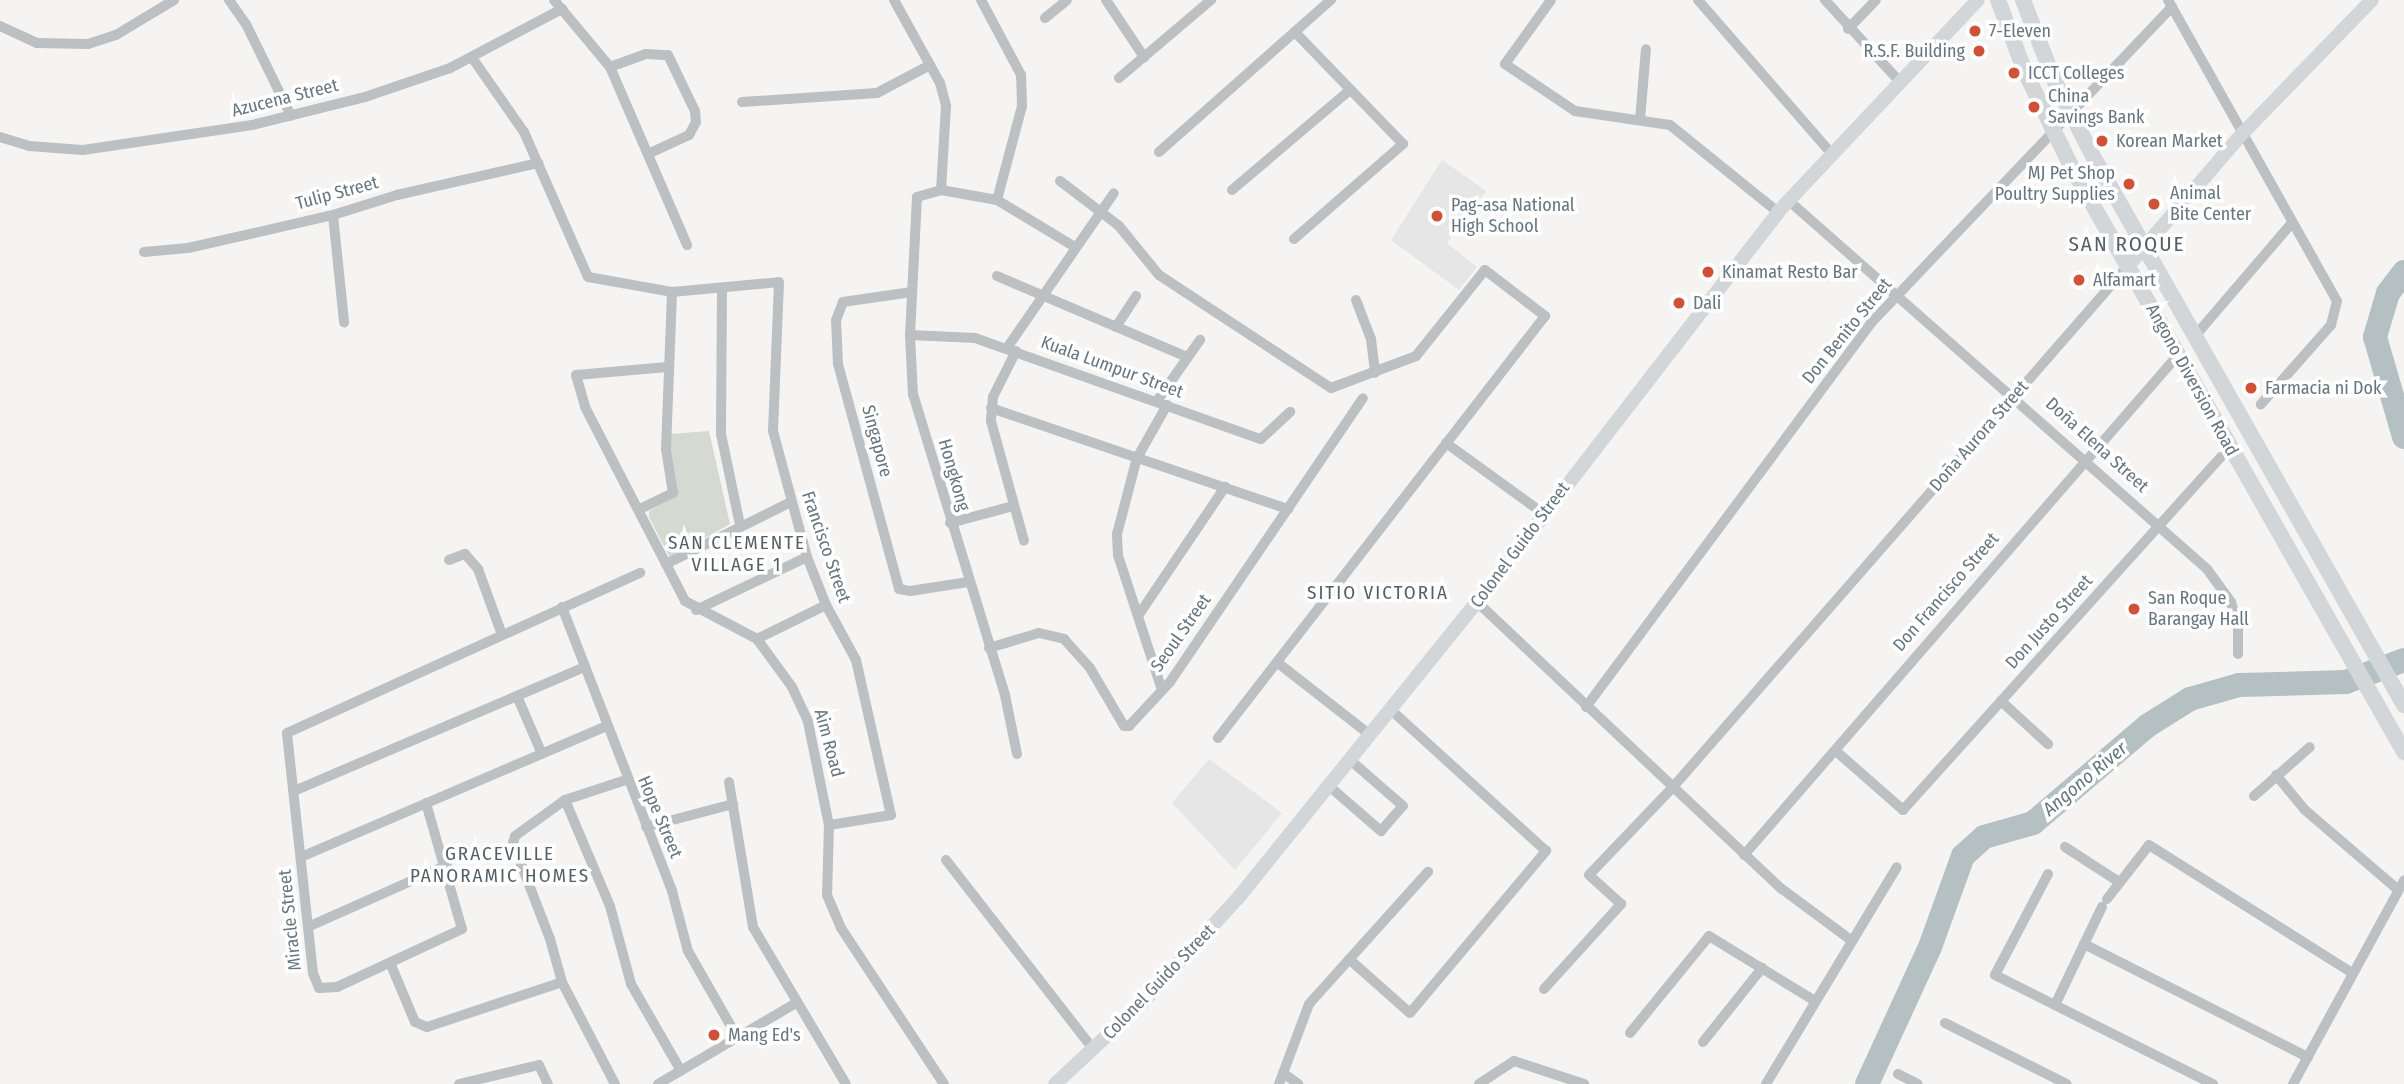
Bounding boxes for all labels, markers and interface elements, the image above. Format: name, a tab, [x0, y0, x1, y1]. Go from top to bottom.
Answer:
place label: 7-Eleven	[1989, 20, 2051, 42]
marker: 7-Eleven	[1967, 23, 1983, 39]
place label: R.S.F. Building	[1864, 40, 1965, 62]
marker: R.S.F. Building	[1971, 43, 1987, 59]
place label: ICCT Colleges	[2028, 62, 2124, 84]
marker: ICCT Colleges	[2006, 65, 2022, 81]
street label: Azucena Street	[230, 74, 340, 122]
place label: China Savings Bank	[2048, 86, 2144, 128]
marker: China Savings Bank	[2026, 99, 2042, 115]
place label: Korean Market	[2116, 130, 2223, 152]
marker: Korean Market	[2094, 133, 2110, 149]
place label: MJ Pet Shop Poultry Supplies	[1995, 163, 2115, 206]
street label: Tulip Street	[293, 172, 381, 214]
marker: MJ Pet Shop Poultry Supplies	[2121, 176, 2137, 192]
place label: Animal Bite Center	[2170, 183, 2251, 226]
marker: Animal Bite Center	[2144, 194, 2164, 214]
place label: Pag-asa National High School	[1451, 195, 1575, 238]
marker: Pag-asa National High School	[1429, 208, 1445, 224]
district label: SAN ROQUE	[2070, 231, 2184, 257]
place label: Kinamat Resto Bar	[1722, 261, 1858, 283]
marker: Kinamat Resto Bar	[1700, 264, 1716, 280]
place label: Alfamart	[2093, 269, 2156, 291]
marker: Alfamart	[2071, 272, 2087, 288]
street label: Don Benito Street	[1798, 274, 1896, 388]
place label: Dali	[1693, 292, 1721, 314]
marker: Dali	[1671, 295, 1687, 311]
street label: Angono Diversion Road	[2141, 300, 2243, 460]
street label: Kuala Lumpur Street	[1038, 331, 1186, 403]
street label: Doña Aurora Street	[1925, 376, 2033, 496]
place label: Farmacia ni Dok	[2265, 377, 2381, 399]
marker: Farmacia ni Dok	[2243, 380, 2259, 396]
street label: Doña Elena Street	[2041, 393, 2153, 497]
street label: Singapore	[857, 403, 897, 479]
street label: Hongkong	[933, 436, 975, 514]
street label: Colonel Guido Street	[1466, 478, 1574, 612]
street label: Francisco Street	[797, 488, 855, 606]
street label: Don Francisco Street	[1889, 528, 2003, 656]
district label: SAN CLEMENTE VILLAGE 1	[670, 532, 804, 576]
street label: Don Justo Street	[2001, 570, 2097, 674]
district label: SITIO VICTORIA	[1309, 582, 1447, 604]
place label: San Roque Barangay Hall	[2148, 588, 2249, 630]
street label: Seoul Street	[1146, 590, 1216, 676]
marker: San Roque Barangay Hall	[2126, 601, 2142, 617]
street label: Aim Road	[810, 707, 848, 779]
water label: Angono River	[2038, 737, 2132, 821]
street label: Hope Street	[633, 773, 687, 861]
district label: GRACEVILLE PANORAMIC HOMES	[412, 843, 588, 887]
street label: Miracle Street	[274, 868, 306, 972]
street label: Colonel Guido Street	[1099, 920, 1219, 1044]
place label: Mang Ed's	[728, 1024, 801, 1046]
marker: Mang Ed's	[706, 1027, 722, 1043]

